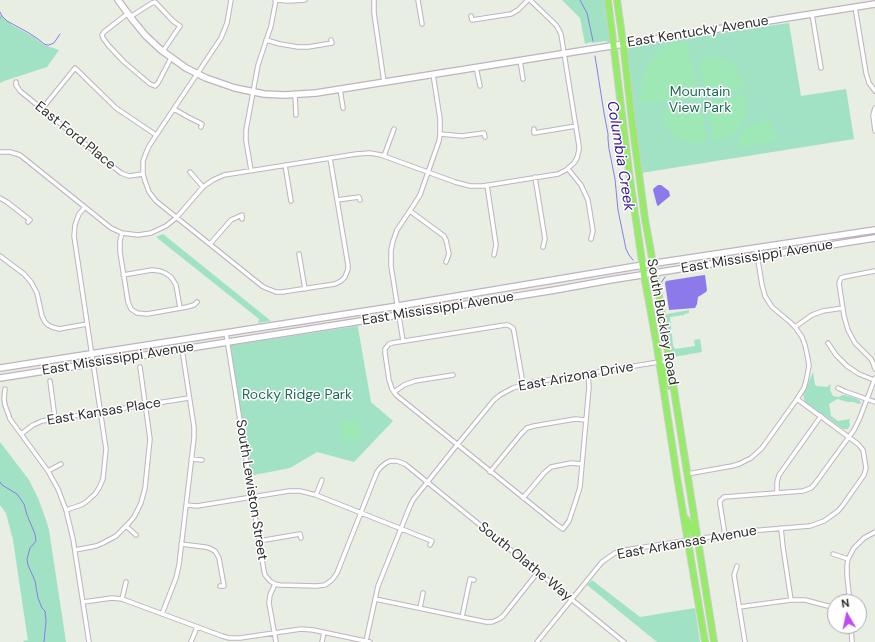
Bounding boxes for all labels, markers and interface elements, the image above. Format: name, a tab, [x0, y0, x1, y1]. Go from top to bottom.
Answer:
street label: East Kentucky Avenue	[626, 13, 770, 51]
park label: Mountain View Park	[669, 84, 731, 116]
street label: East Ford Place	[31, 98, 119, 174]
water label: Columbia Creek	[602, 100, 638, 212]
street label: East Mississippi Avenue	[680, 237, 834, 277]
street label: South Buckley Road	[643, 257, 681, 387]
street label: East Mississippi Avenue	[361, 289, 515, 329]
street label: East Mississippi Avenue	[41, 339, 195, 379]
street label: East Arizona Drive	[517, 359, 635, 395]
park label: Rocky Ridge Park	[242, 387, 352, 403]
street label: East Kansas Place	[46, 395, 162, 429]
street label: South Lewiston Street	[232, 418, 270, 562]
street label: South Olathe Way	[475, 519, 575, 605]
street label: East Arkansas Avenue	[616, 522, 758, 564]
north arrow	[827, 594, 867, 634]
text: N	[840, 596, 850, 611]

